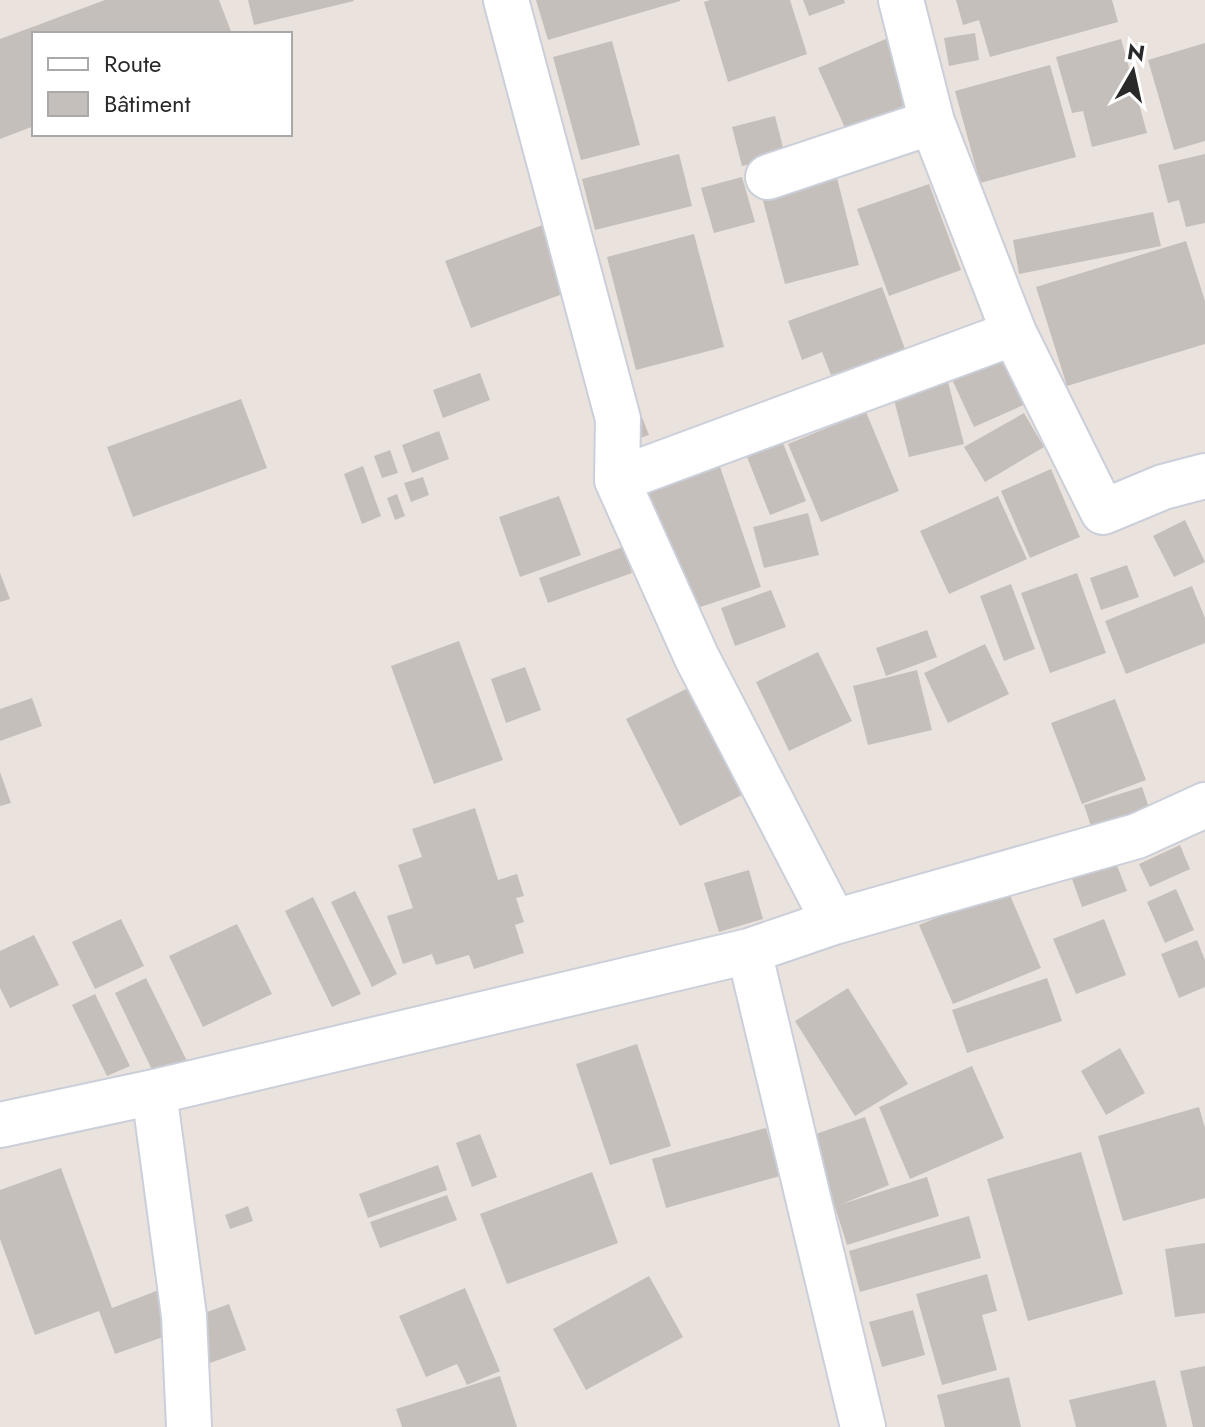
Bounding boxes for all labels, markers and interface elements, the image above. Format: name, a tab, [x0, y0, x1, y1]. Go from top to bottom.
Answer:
legend	[32, 32, 292, 136]
north arrow	[1093, 32, 1173, 112]
text: N	[1125, 35, 1147, 69]
text: Route	[104, 46, 161, 81]
text: Bâtiment	[104, 86, 191, 121]

